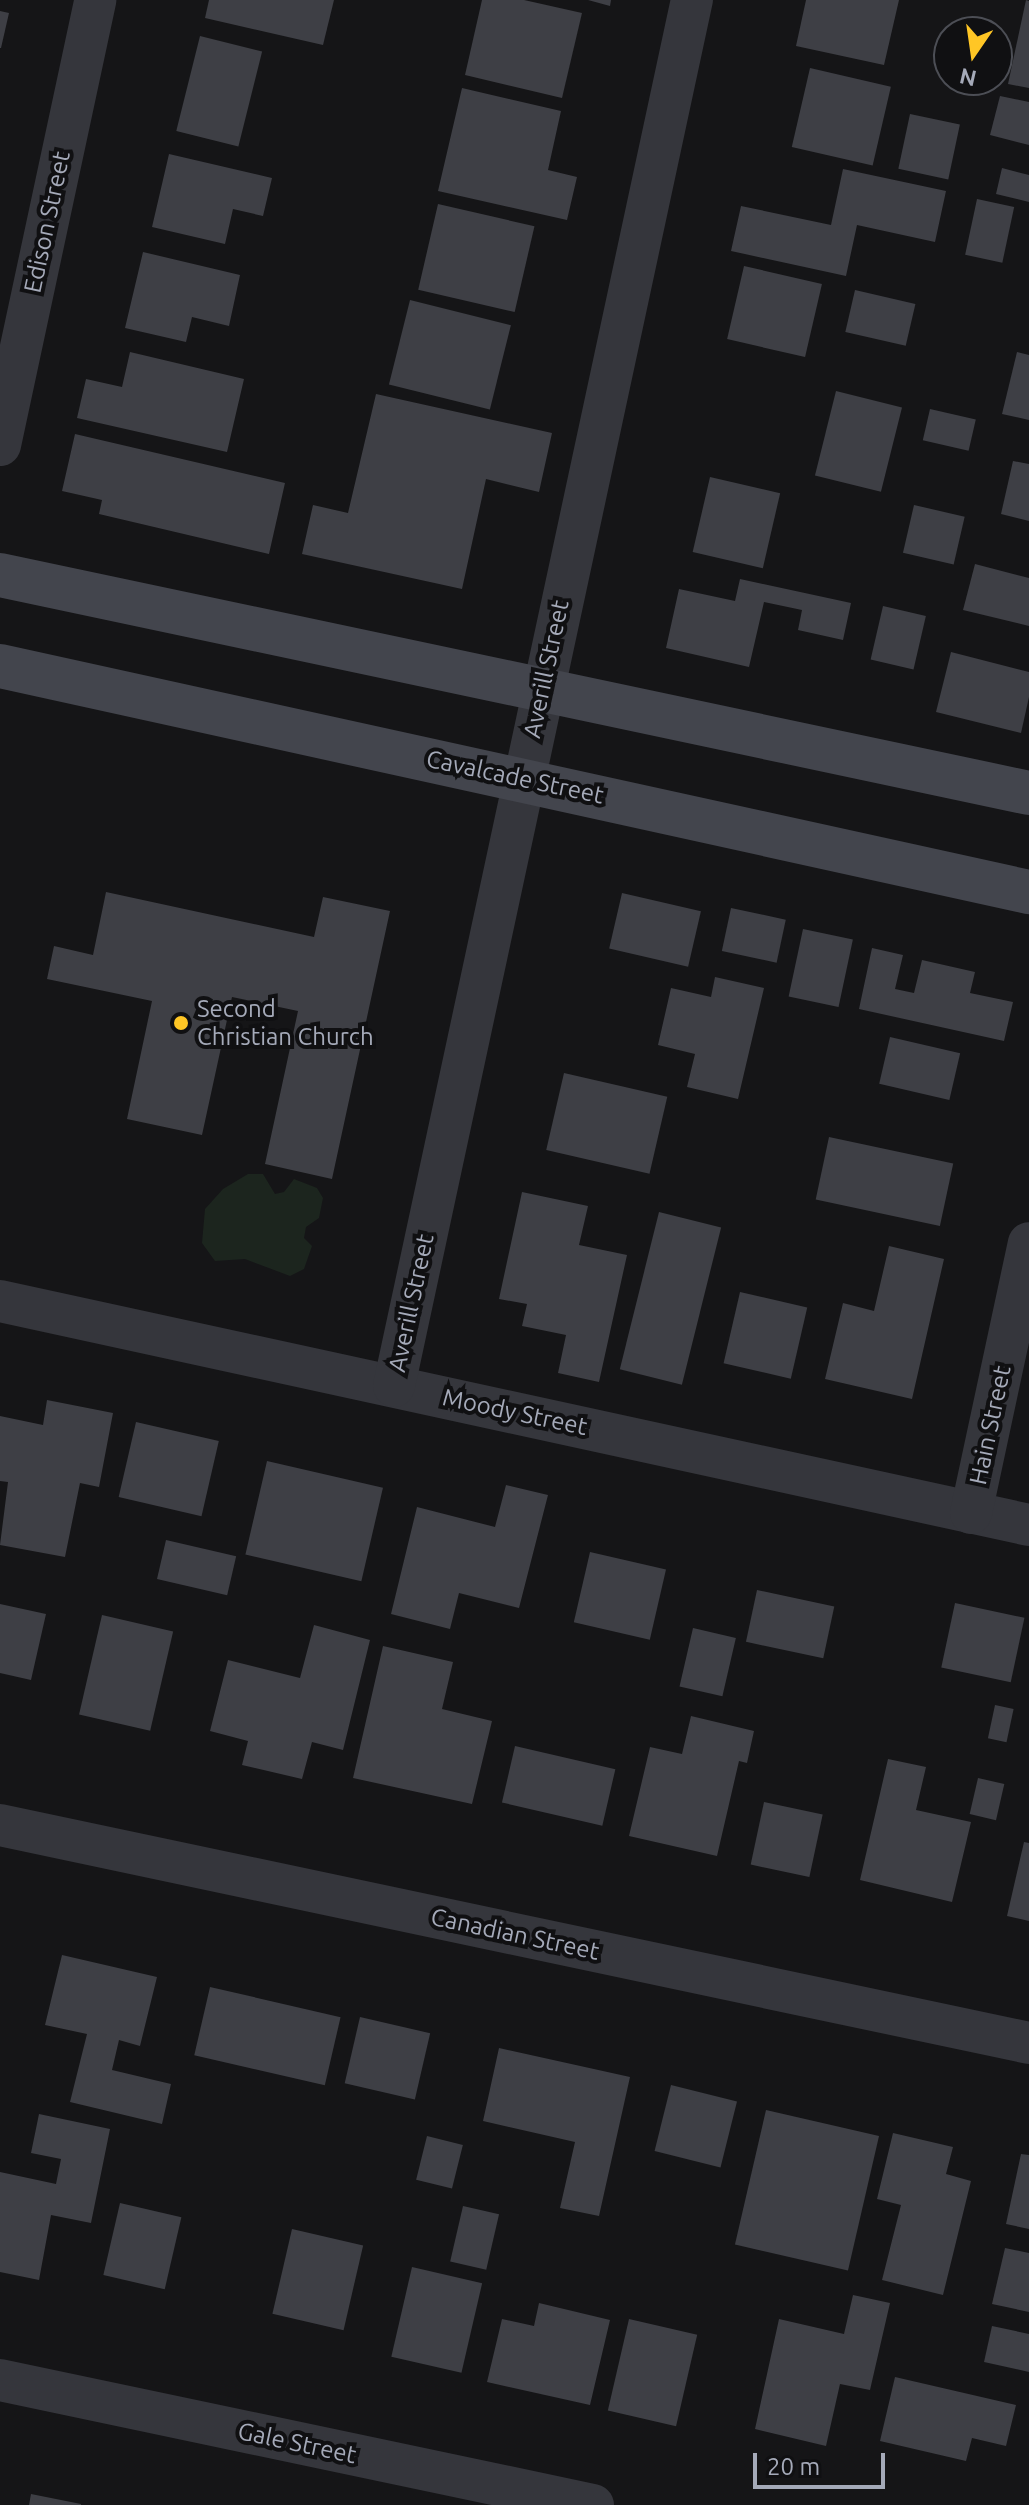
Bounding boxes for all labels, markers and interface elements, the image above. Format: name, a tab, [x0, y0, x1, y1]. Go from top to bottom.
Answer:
north arrow	[933, 16, 1013, 96]
text: N	[957, 64, 979, 92]
street label: Edison Street	[18, 149, 76, 295]
street label: Averill Street	[517, 597, 575, 741]
street label: Cavalcade Street	[424, 744, 606, 810]
place label: Second Christian Church	[197, 995, 374, 1051]
marker: Second Christian Church	[172, 1014, 190, 1032]
street label: Averill Street	[382, 1231, 440, 1375]
street label: Hain Street	[963, 1363, 1017, 1487]
street label: Moody Street	[440, 1383, 590, 1441]
street label: Canadian Street	[428, 1902, 602, 1966]
street label: Gale Street	[235, 2416, 359, 2470]
scale bar	[757, 2437, 889, 2487]
text: 20 m	[767, 2453, 820, 2480]

